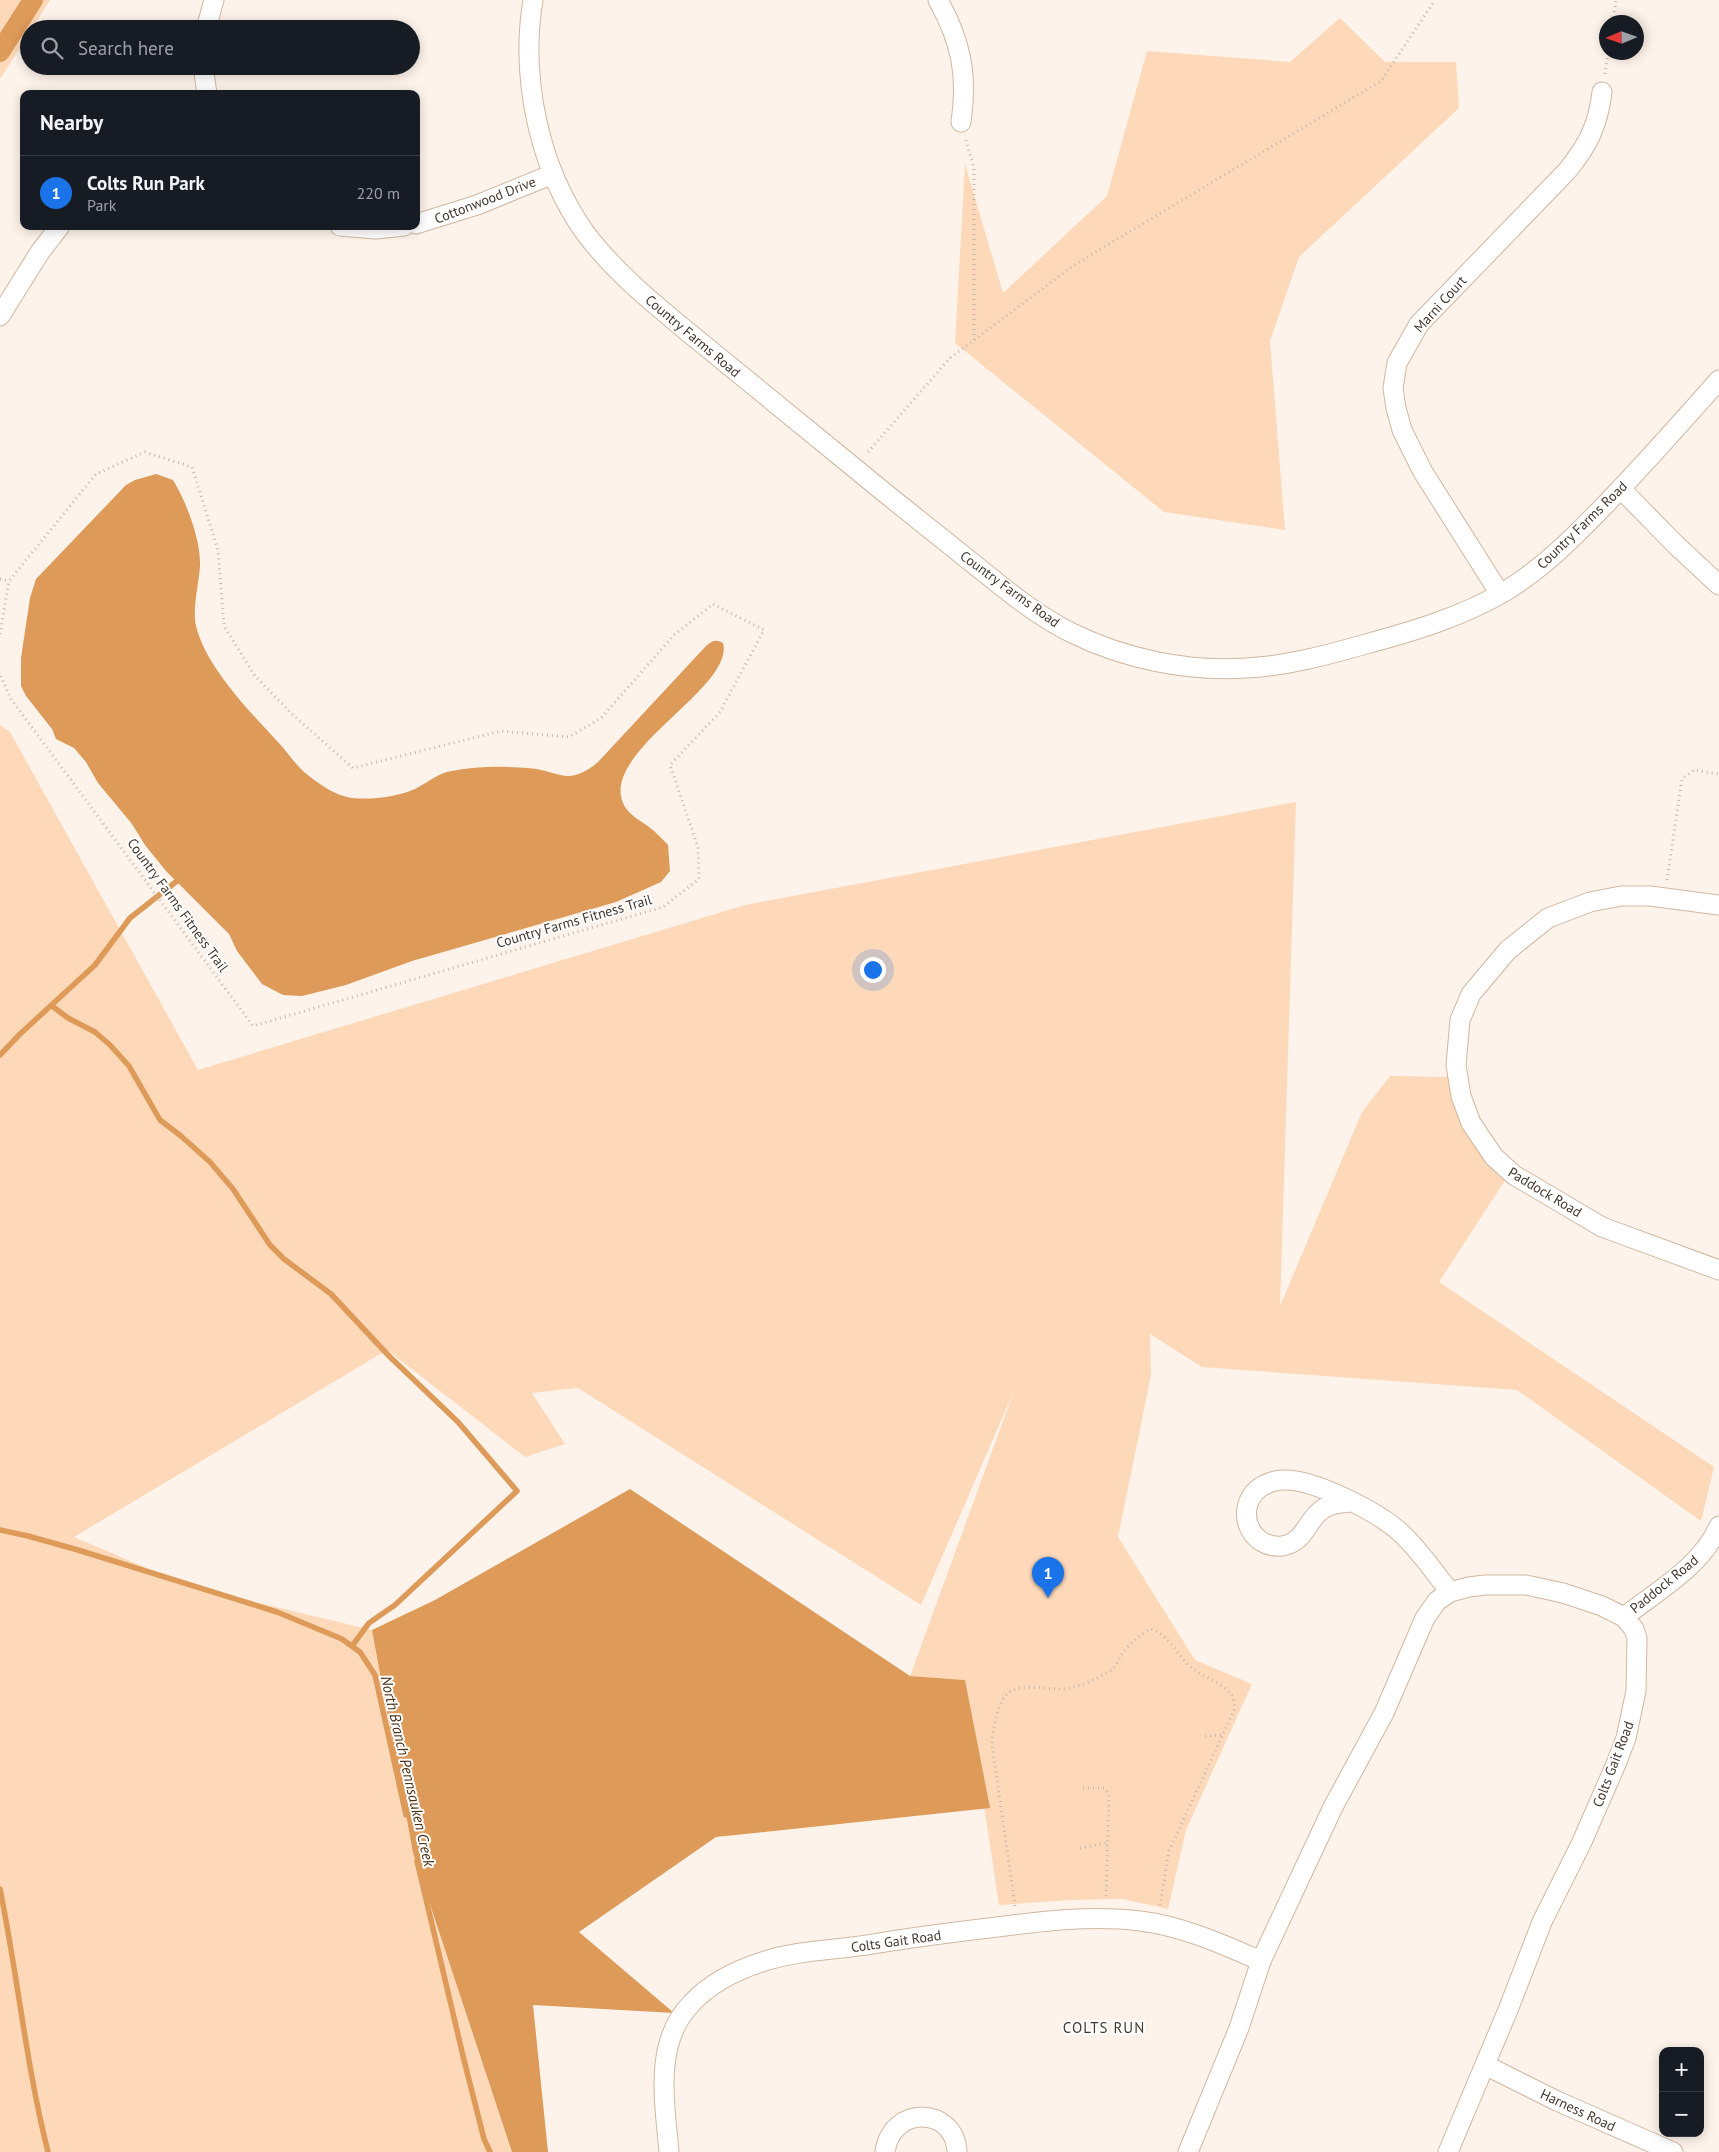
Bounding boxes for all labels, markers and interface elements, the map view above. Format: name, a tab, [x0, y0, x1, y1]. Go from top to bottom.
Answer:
north arrow	[1599, 15, 1644, 60]
search box	[20, 20, 420, 75]
icon: search	[38, 34, 66, 62]
text: Search here	[78, 36, 174, 60]
text: Nearby	[40, 109, 103, 136]
text: Colts Run Park	[87, 171, 205, 195]
street label: Cottonwood Drive	[432, 172, 538, 228]
text: 1	[51, 183, 61, 203]
text: 220 m	[357, 183, 400, 203]
text: Park	[87, 195, 116, 215]
street label: Marni Court	[1410, 272, 1470, 336]
street label: Country Farms Road	[642, 291, 744, 381]
street label: Country Farms Road	[1533, 477, 1631, 573]
street label: Country Farms Road	[957, 547, 1063, 631]
street label: Country Farms Fitness Trail	[123, 835, 233, 975]
street label: Country Farms Fitness Trail	[494, 890, 654, 952]
your location	[860, 957, 886, 983]
street label: Paddock Road	[1505, 1163, 1585, 1221]
street label: Paddock Road	[1626, 1551, 1702, 1617]
pin: 1	[1032, 1557, 1064, 1598]
water label: North Branch Pennsauken Creek	[377, 1674, 439, 1869]
street label: Colts Gait Road	[1588, 1718, 1638, 1810]
street label: Colts Gait Road	[850, 1926, 942, 1956]
district label: COLTS RUN	[1063, 2018, 1145, 2037]
map controls	[1659, 2047, 1704, 2137]
button: +	[1659, 2047, 1704, 2092]
street label: Harness Road	[1537, 2085, 1619, 2135]
button: −	[1659, 2092, 1704, 2137]

